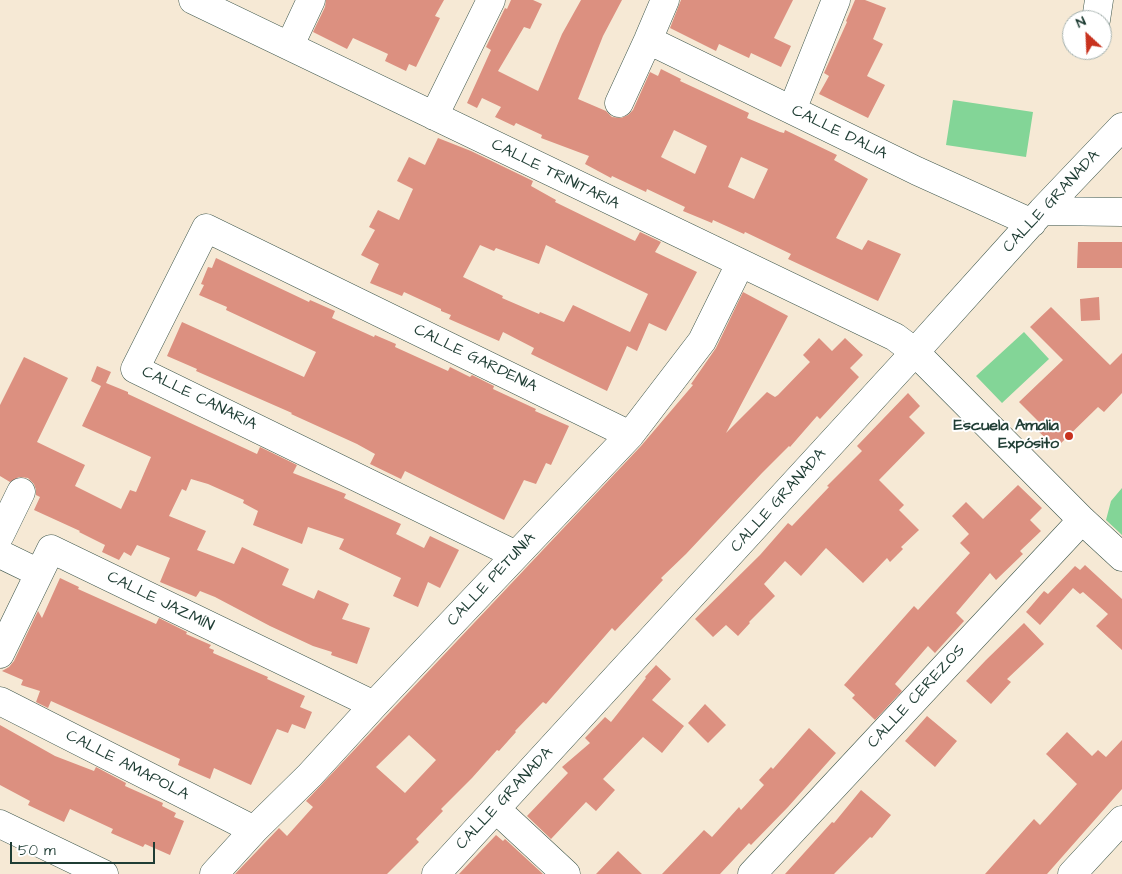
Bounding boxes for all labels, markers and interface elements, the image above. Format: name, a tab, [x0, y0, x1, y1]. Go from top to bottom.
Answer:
north arrow	[1062, 10, 1112, 60]
text: N	[1073, 11, 1089, 33]
street label: CALLE DALIA	[788, 102, 890, 164]
street label: CALLE TRINITARIA	[488, 136, 622, 214]
street label: CALLE GRANADA	[1000, 147, 1104, 257]
street label: CALLE GARDENIA	[410, 321, 540, 397]
street label: CALLE CANARIA	[138, 363, 260, 435]
place label: Escuela Amalia Expósito	[954, 417, 1059, 455]
marker: Escuela Amalia Expósito	[1063, 430, 1075, 442]
street label: CALLE GRANADA	[727, 445, 831, 557]
street label: CALLE PETUNIA	[444, 529, 540, 631]
street label: CALLE JAZMÍN	[103, 568, 217, 636]
street label: CALLE CEREZOS	[864, 641, 970, 753]
street label: CALLE AMAPOLA	[62, 727, 192, 805]
street label: CALLE GRANADA	[453, 744, 557, 854]
scale bar	[12, 832, 158, 864]
text: 50 m	[18, 840, 56, 861]

